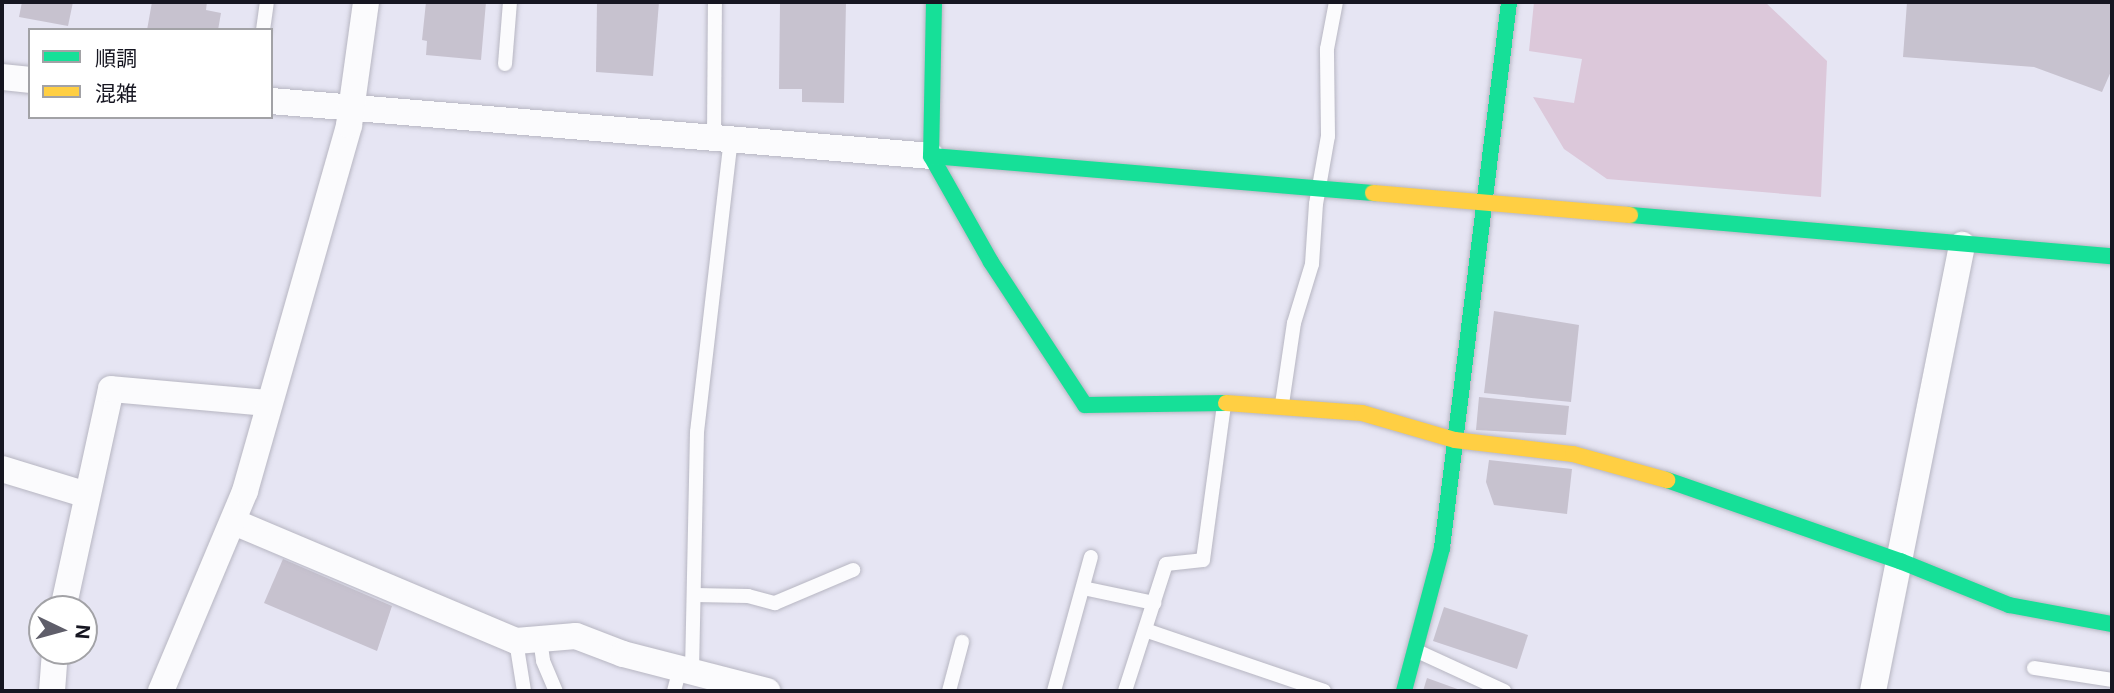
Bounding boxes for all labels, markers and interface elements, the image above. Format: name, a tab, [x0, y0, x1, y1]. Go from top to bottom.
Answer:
legend	[28, 28, 273, 119]
text: 順調	[95, 46, 137, 71]
text: 混雑	[95, 81, 137, 106]
north arrow	[28, 595, 98, 665]
text: N	[70, 623, 95, 640]

